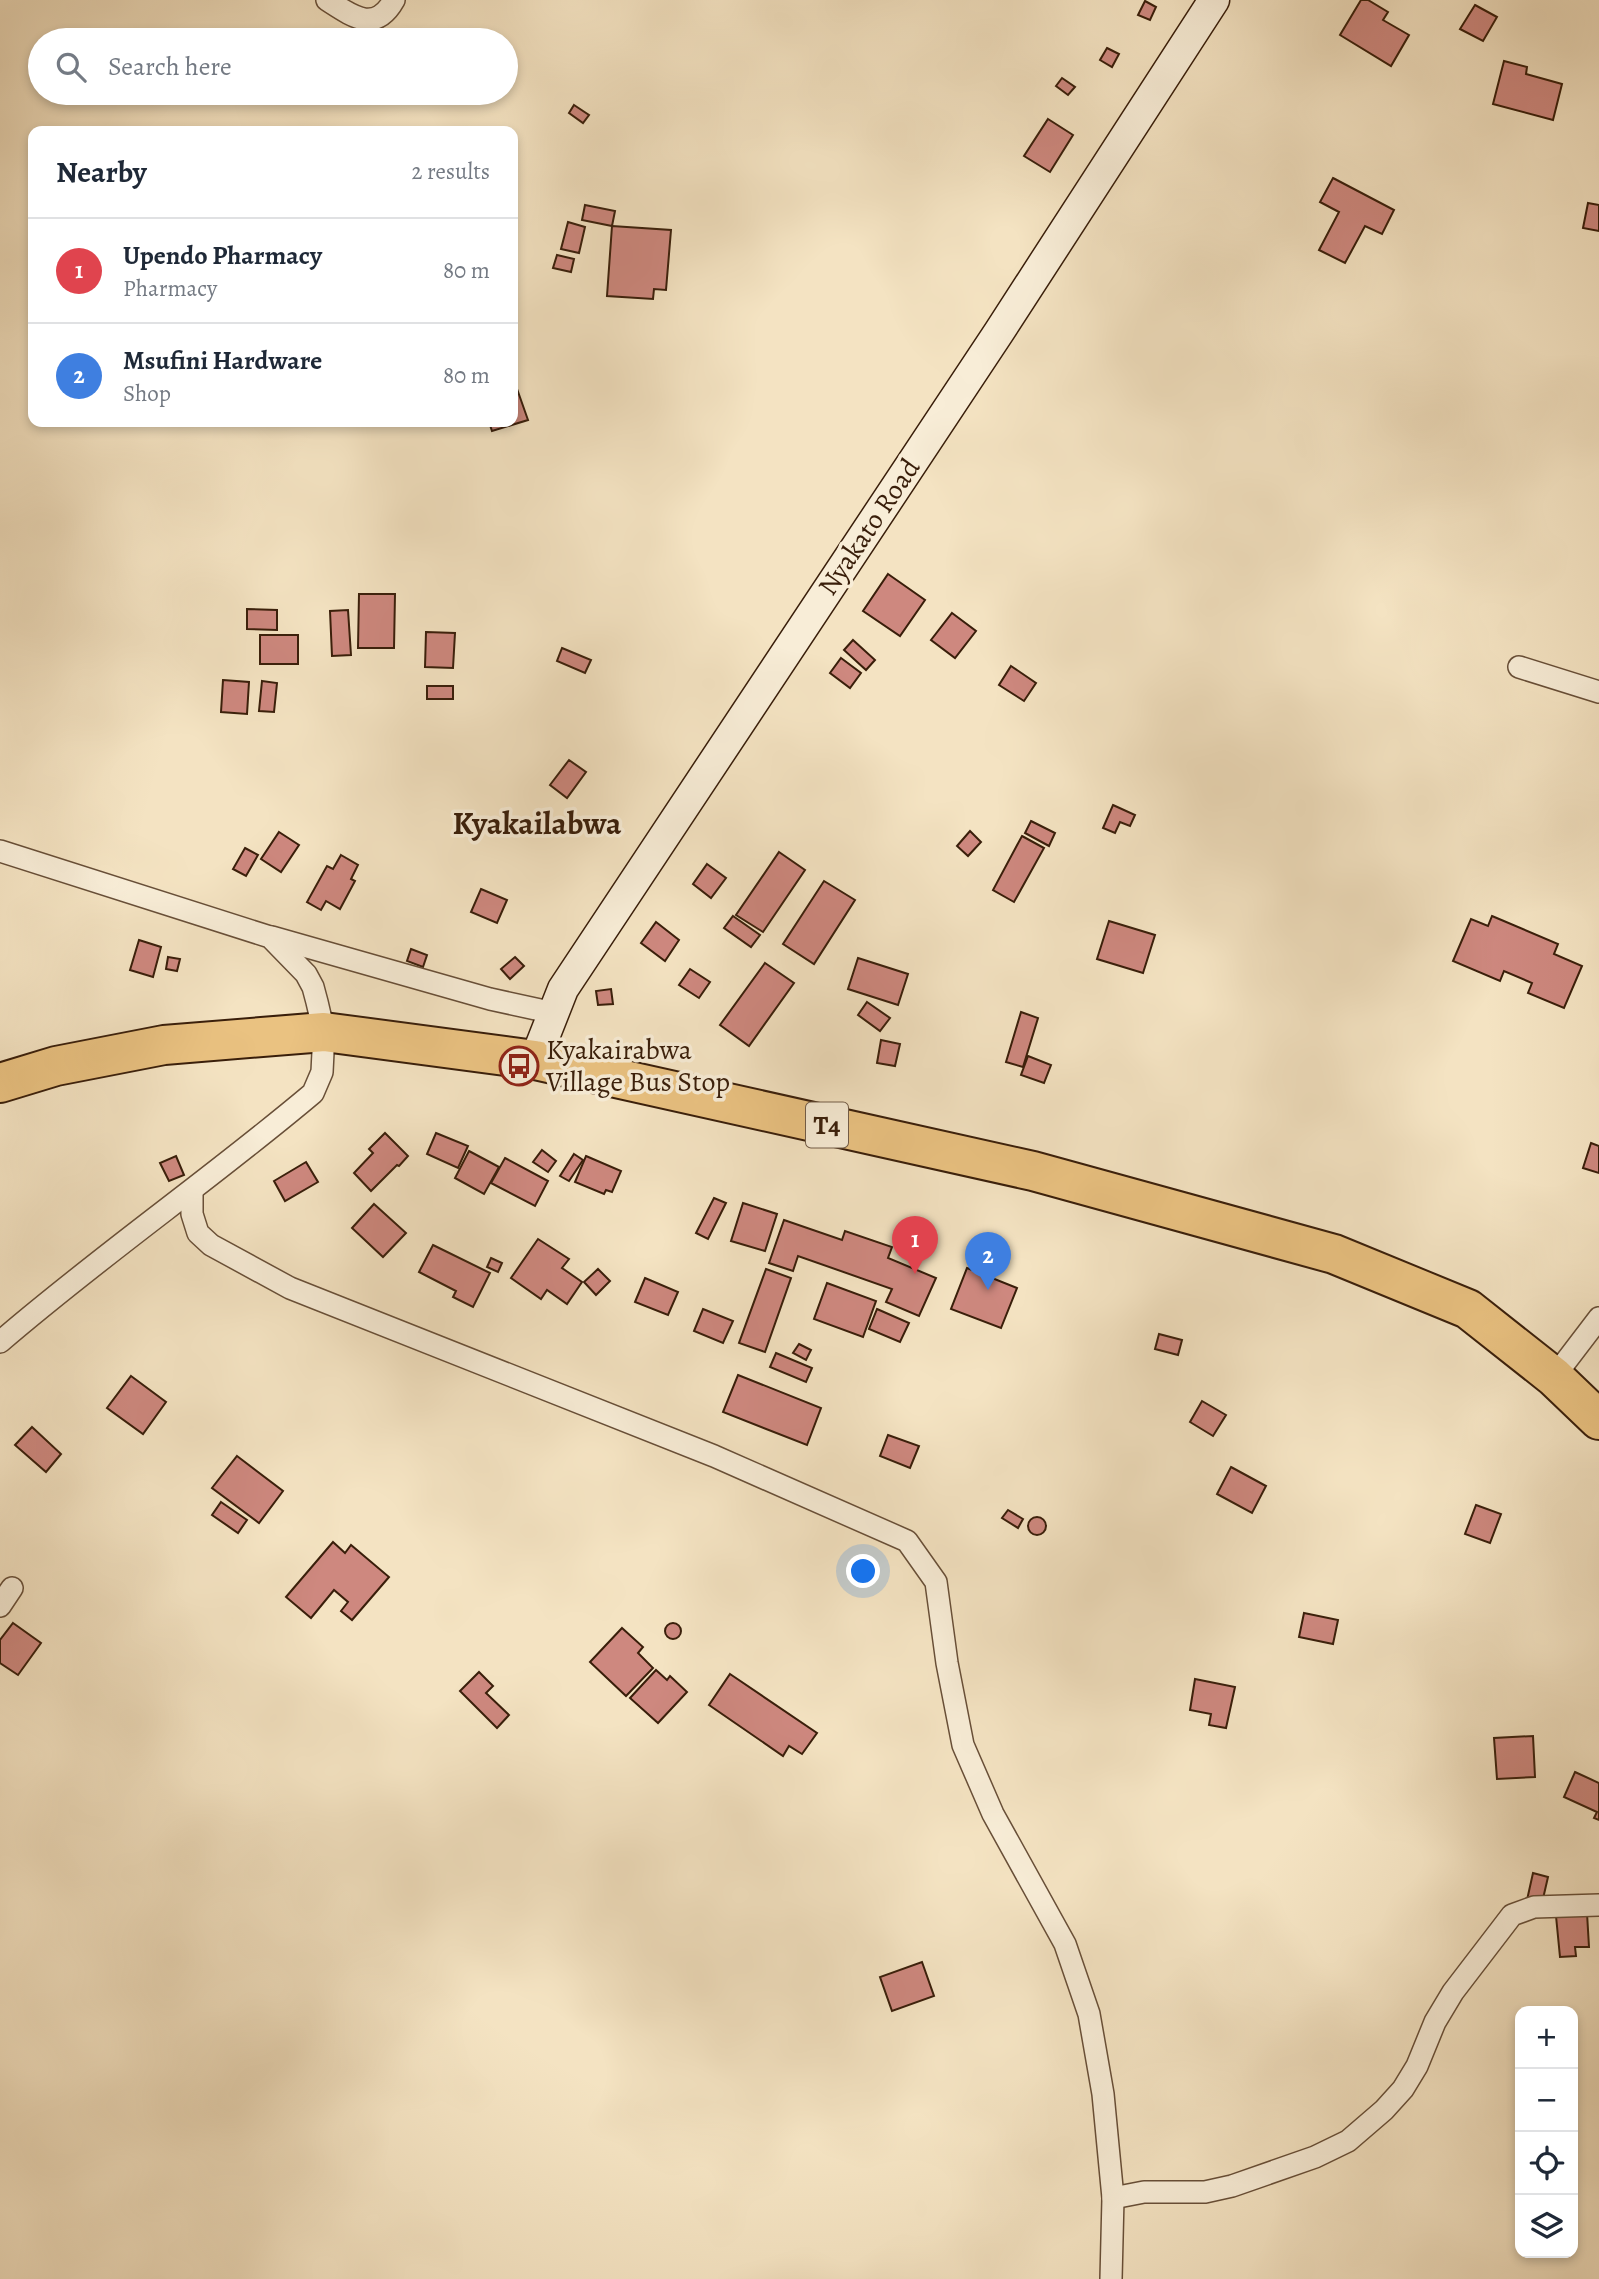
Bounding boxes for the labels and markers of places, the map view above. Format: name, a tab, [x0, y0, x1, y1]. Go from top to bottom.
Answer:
place label: Kyakairabwa Village Bus Stop	[545, 1031, 730, 1101]
bus stop icon: Kyakairabwa Village Bus Stop	[498, 1045, 540, 1087]
pin: 1	[892, 1216, 938, 1274]
pin: 2	[965, 1232, 1011, 1290]

